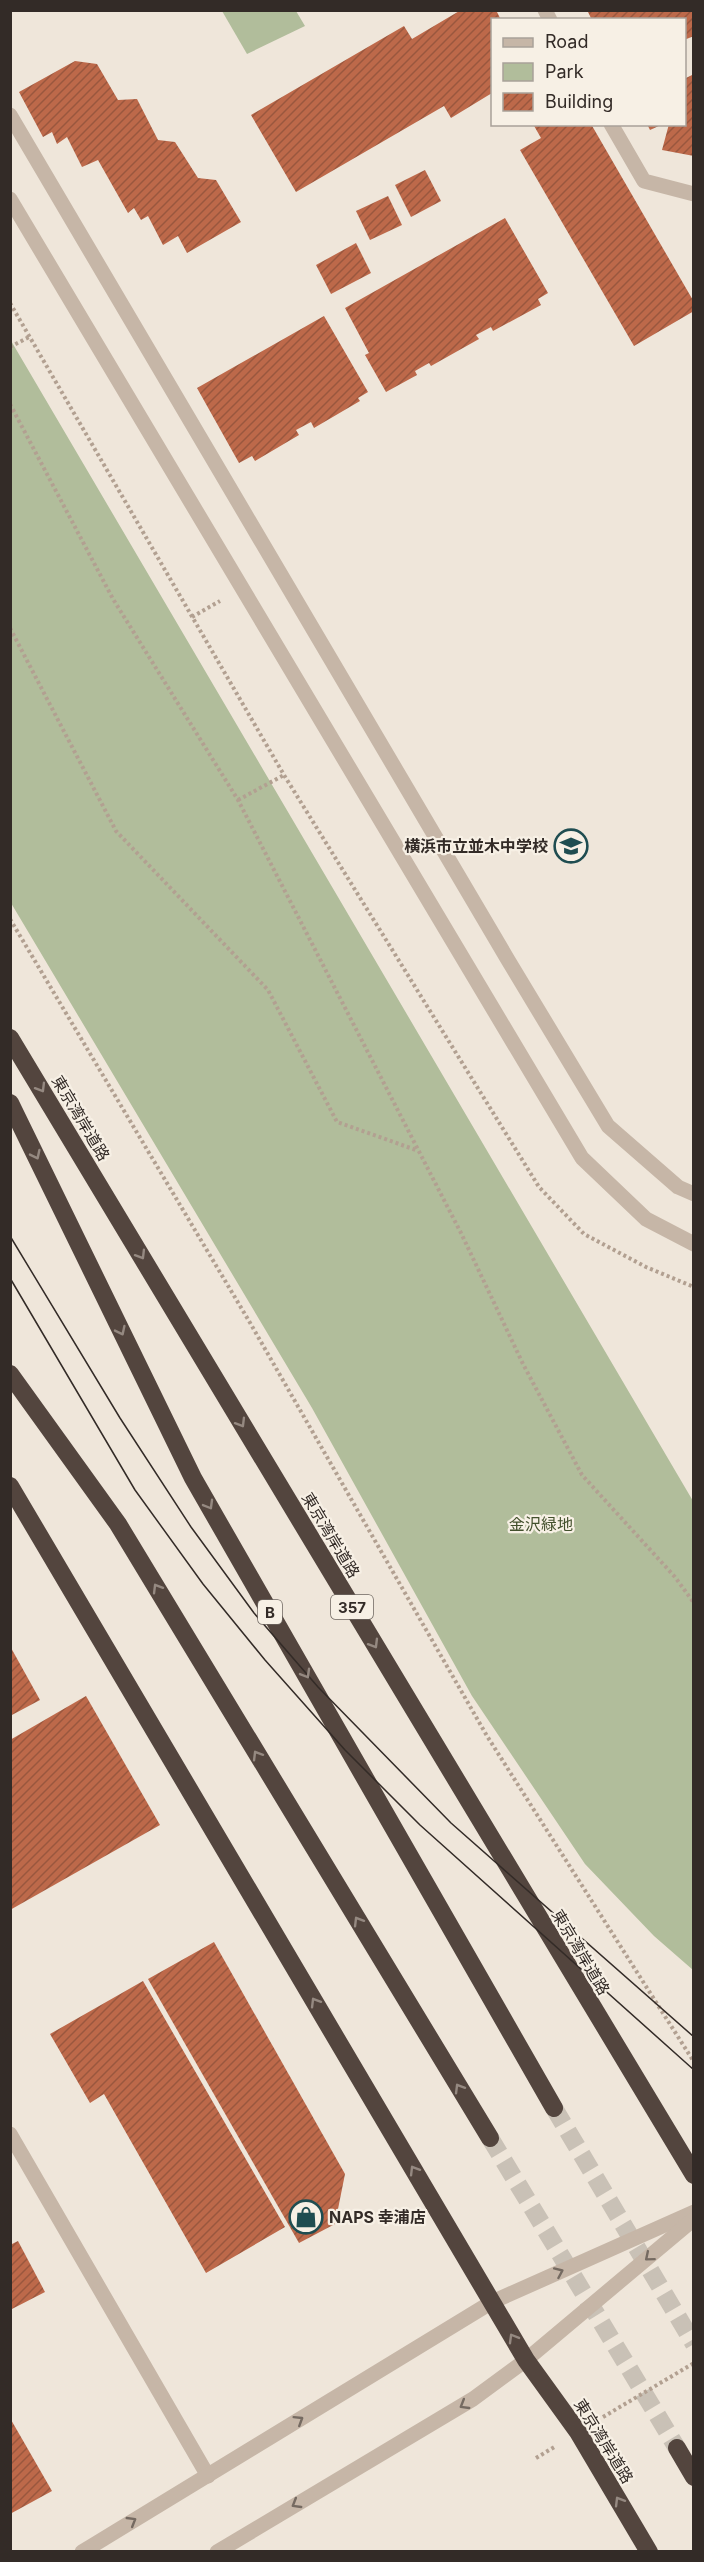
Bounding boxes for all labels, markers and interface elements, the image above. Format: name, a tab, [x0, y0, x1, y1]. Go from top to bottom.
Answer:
legend	[491, 18, 686, 126]
text: Road	[545, 31, 588, 52]
text: Park	[545, 61, 584, 82]
text: Building	[545, 91, 613, 112]
school or university icon: 横浜市立並木中学校	[553, 828, 589, 864]
place label: 横浜市立並木中学校	[404, 836, 548, 856]
street label: 東京湾岸道路	[48, 1072, 114, 1164]
one-way arrow	[33, 1082, 45, 1092]
one-way arrow	[29, 1149, 41, 1160]
one-way arrow	[133, 1249, 145, 1259]
one-way arrow	[114, 1324, 126, 1335]
one-way arrow	[234, 1417, 245, 1427]
street label: 東京湾岸道路	[298, 1489, 364, 1581]
one-way arrow	[201, 1499, 213, 1509]
park label: 金沢緑地	[509, 1514, 573, 1534]
one-way arrow	[152, 1584, 164, 1594]
road number: 357	[331, 1595, 373, 1619]
road number: B	[258, 1600, 282, 1624]
one-way arrow	[366, 1638, 378, 1648]
one-way arrow	[298, 1668, 310, 1678]
one-way arrow	[253, 1751, 265, 1761]
street label: 東京湾岸道路	[548, 1906, 614, 1998]
one-way arrow	[354, 1917, 366, 1927]
one-way arrow	[311, 1998, 323, 2008]
one-way arrow	[455, 2084, 467, 2094]
one-way arrow	[410, 2166, 422, 2176]
shop icon: NAPS 幸浦店	[288, 2199, 324, 2235]
place label: NAPS 幸浦店	[329, 2207, 426, 2227]
one-way arrow	[645, 2249, 656, 2260]
one-way arrow	[552, 2267, 563, 2279]
one-way arrow	[509, 2334, 520, 2344]
street label: 東京湾岸道路	[570, 2395, 638, 2487]
one-way arrow	[460, 2397, 470, 2409]
one-way arrow	[292, 2417, 303, 2428]
one-way arrow	[292, 2497, 302, 2509]
one-way arrow	[615, 2497, 627, 2507]
one-way arrow	[126, 2517, 136, 2529]

